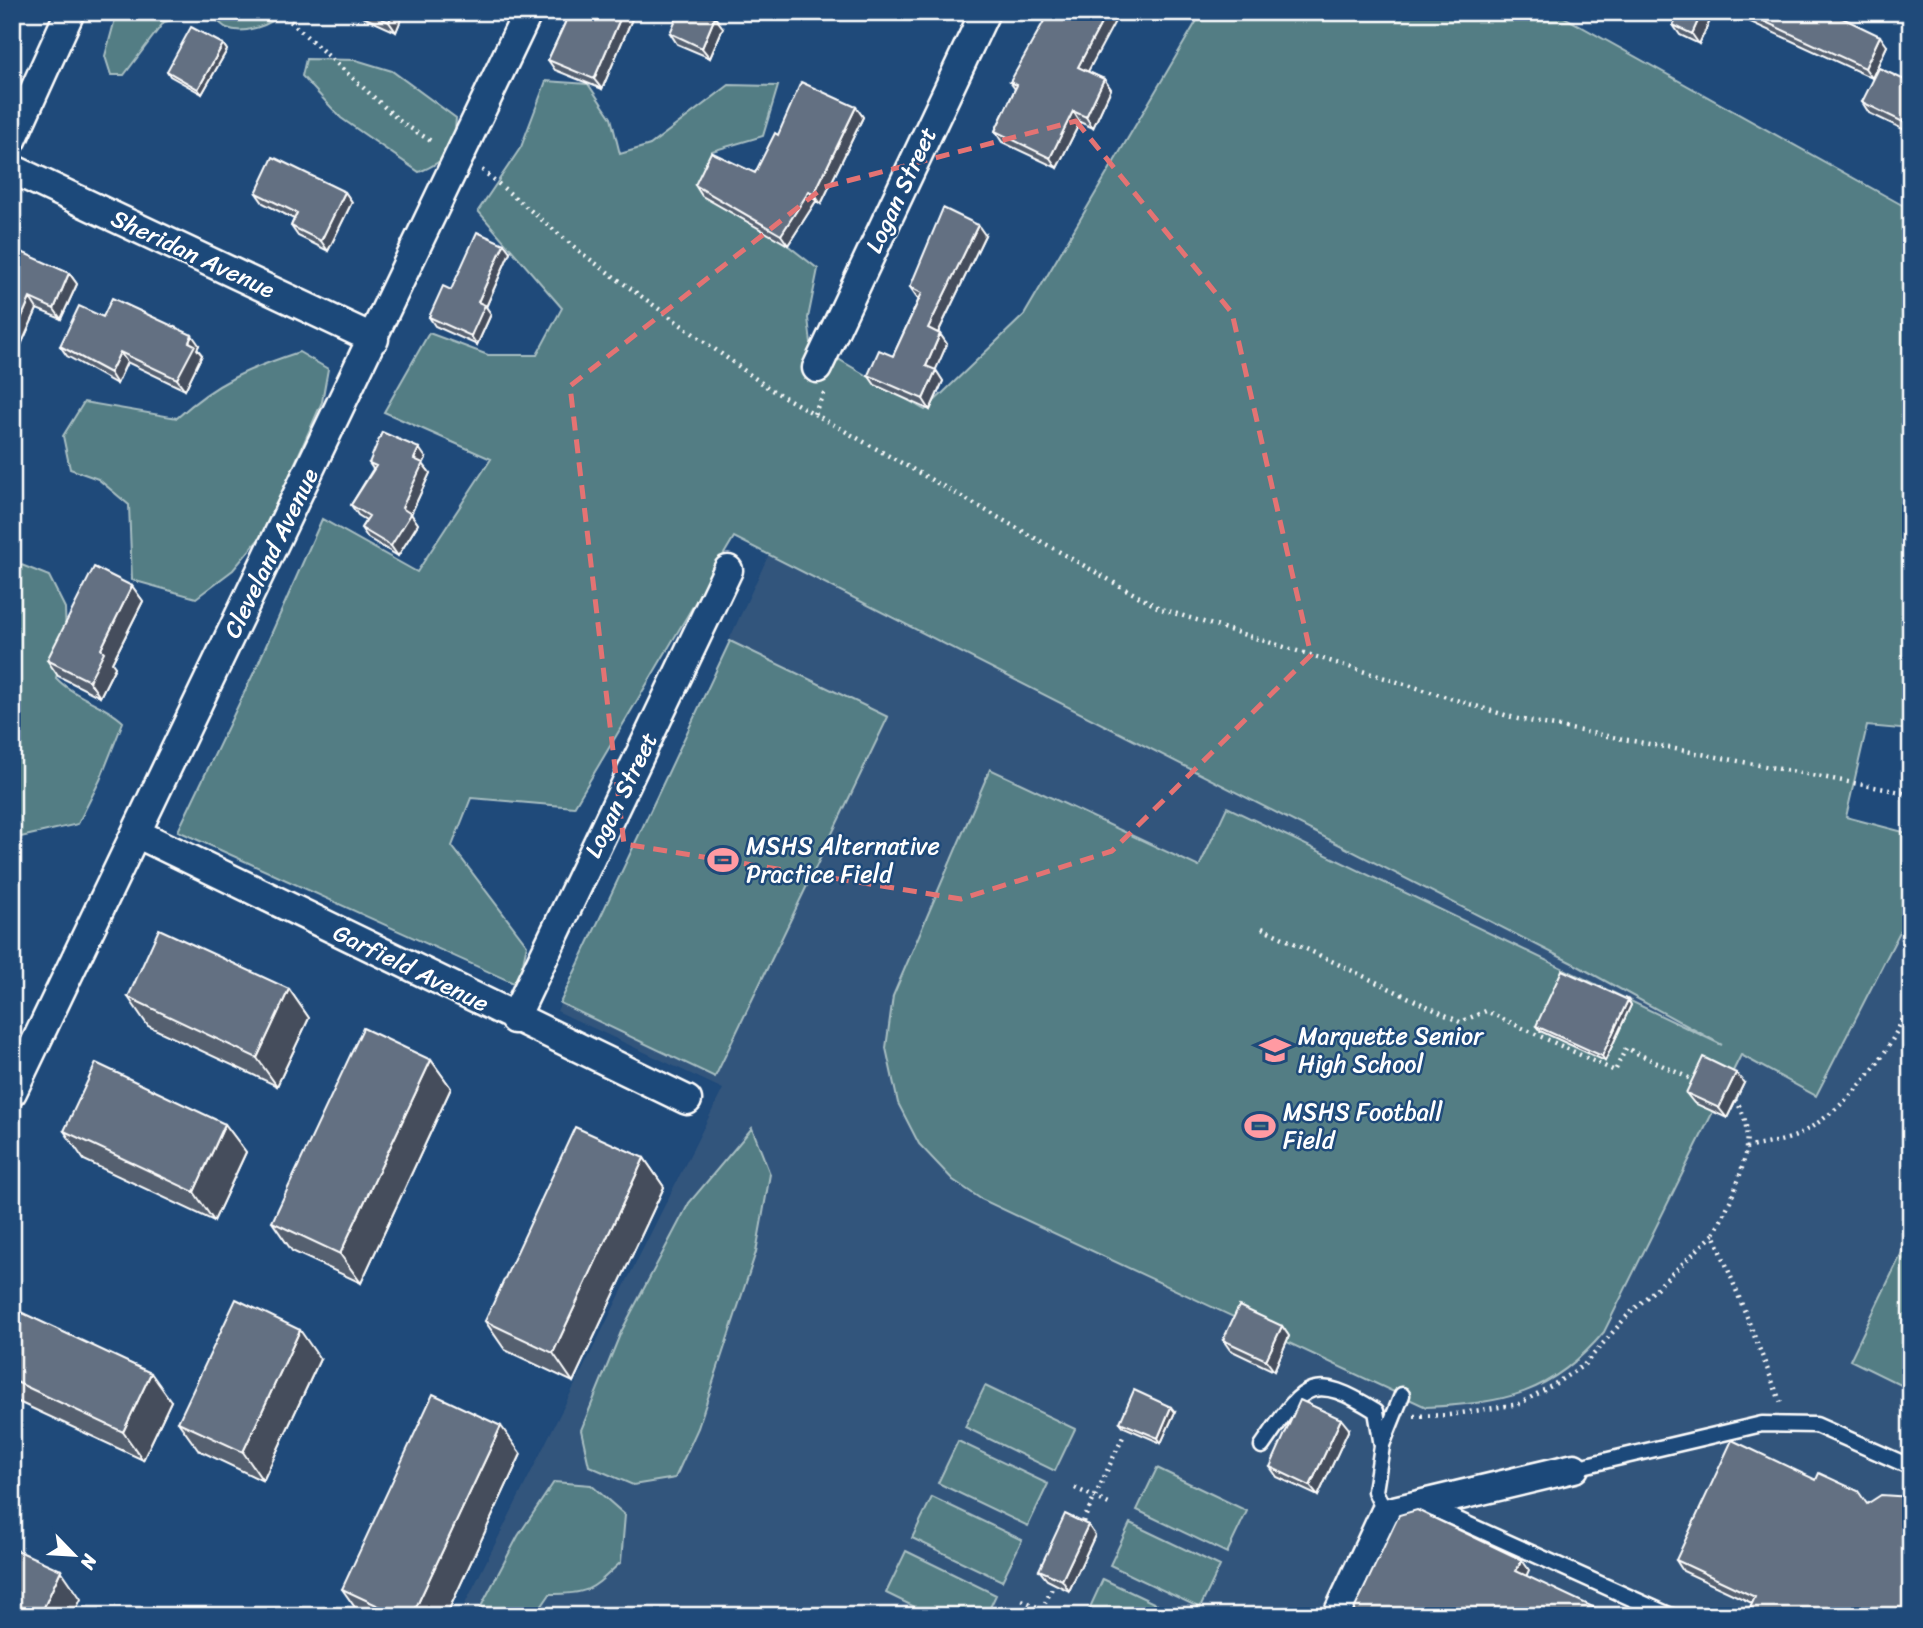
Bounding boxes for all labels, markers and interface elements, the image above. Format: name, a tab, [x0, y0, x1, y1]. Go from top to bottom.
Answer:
street label: Logan Street	[853, 120, 949, 260]
street label: Sheridan Avenue	[104, 198, 282, 311]
street label: Cleveland Avenue	[212, 460, 331, 645]
street label: Logan Street	[572, 725, 670, 865]
place label: MSHS Alternative Practice Field	[746, 825, 940, 895]
sports icon: MSHS Alternative Practice Field	[706, 843, 740, 877]
street label: Garfield Avenue	[326, 912, 496, 1024]
place label: Marquette Senior High School	[1298, 1015, 1485, 1085]
school or university icon: Marquette Senior High School	[1258, 1033, 1292, 1067]
place label: MSHS Football Field	[1283, 1091, 1444, 1161]
sports icon: MSHS Football Field	[1243, 1109, 1277, 1143]
north arrow	[38, 1520, 108, 1590]
text: N	[71, 1548, 107, 1576]

